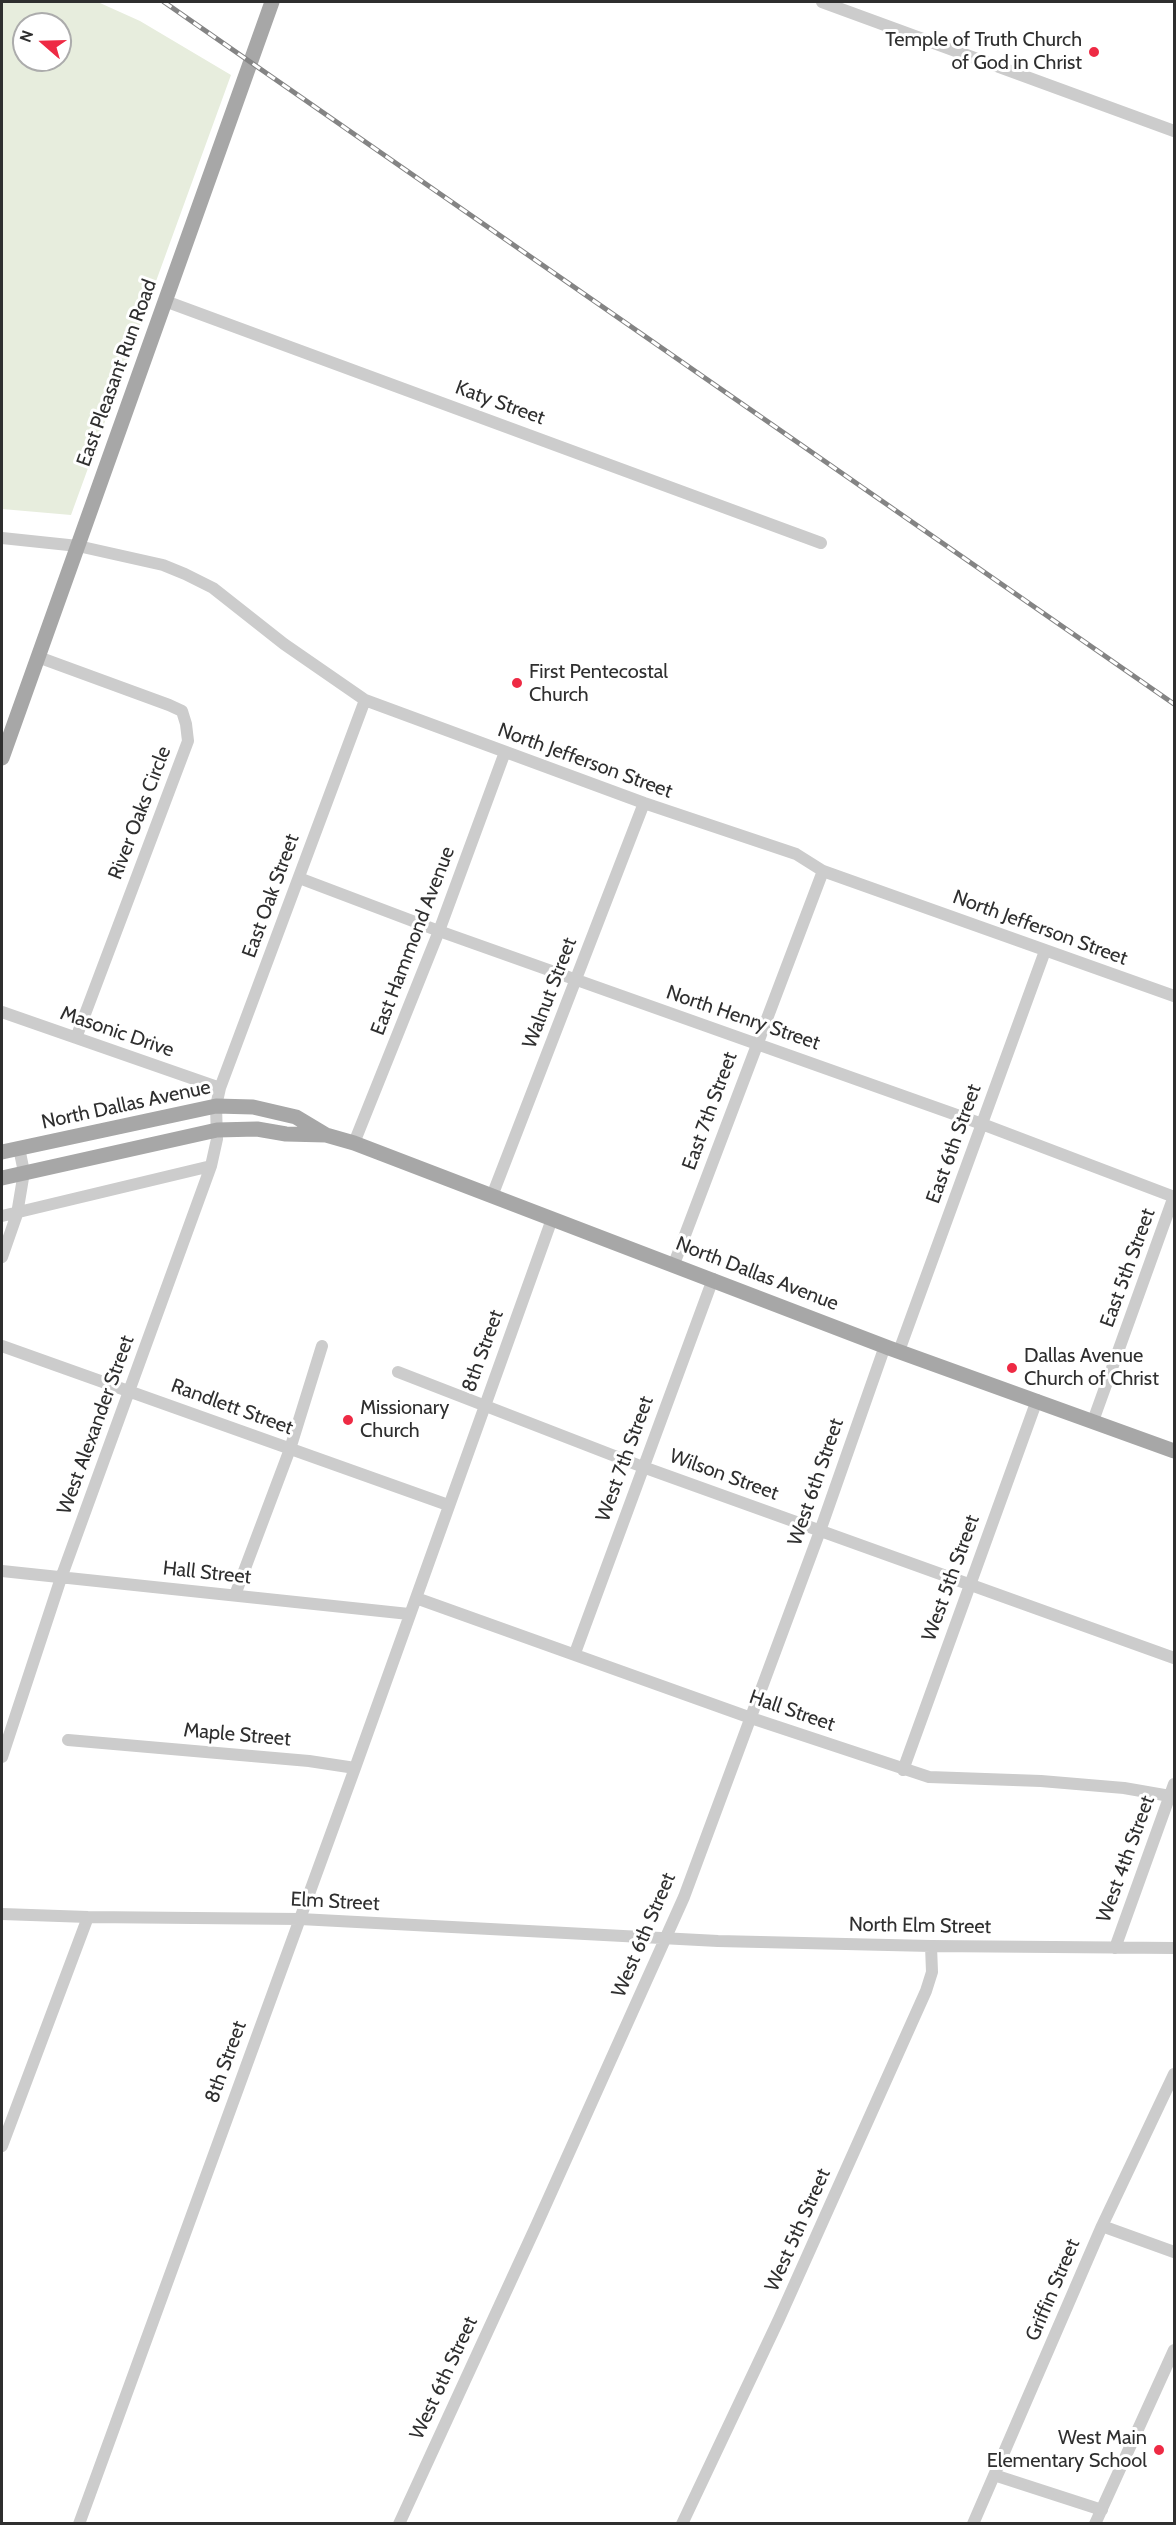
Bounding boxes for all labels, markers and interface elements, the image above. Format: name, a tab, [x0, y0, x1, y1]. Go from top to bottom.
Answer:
north arrow	[12, 12, 72, 72]
text: N	[16, 28, 37, 45]
place label: Temple of Truth Church of God in Christ	[885, 28, 1082, 75]
marker: Temple of Truth Church of God in Christ	[1087, 45, 1101, 59]
street label: East Pleasant Run Road	[72, 276, 162, 470]
street label: Katy Street	[452, 376, 548, 430]
place label: First Pentecostal Church	[529, 660, 668, 707]
marker: First Pentecostal Church	[510, 676, 524, 690]
street label: North Jefferson Street	[494, 718, 676, 804]
street label: River Oaks Circle	[104, 743, 176, 883]
street label: East Oak Street	[238, 831, 304, 961]
street label: East Hammond Avenue	[366, 843, 460, 1039]
street label: North Jefferson Street	[949, 885, 1131, 971]
street label: Walnut Street	[518, 934, 582, 1052]
street label: North Henry Street	[663, 980, 823, 1056]
street label: Masonic Drive	[57, 1001, 177, 1063]
street label: East 7th Street	[678, 1049, 742, 1173]
street label: North Dallas Avenue	[39, 1075, 213, 1135]
street label: East 6th Street	[921, 1081, 987, 1207]
street label: East 5th Street	[1095, 1205, 1161, 1331]
street label: North Dallas Avenue	[672, 1232, 842, 1316]
street label: 8th Street	[457, 1307, 509, 1395]
street label: West Alexander Street	[52, 1332, 140, 1518]
place label: Dallas Avenue Church of Christ	[1024, 1344, 1159, 1391]
marker: Dallas Avenue Church of Christ	[1005, 1361, 1019, 1375]
street label: Randlett Street	[168, 1374, 296, 1440]
street label: West 7th Street	[591, 1393, 659, 1525]
place label: Missionary Church	[360, 1396, 449, 1443]
marker: Missionary Church	[341, 1413, 355, 1427]
street label: West 6th Street	[783, 1415, 849, 1549]
street label: Wilson Street	[666, 1444, 782, 1506]
street label: West 5th Street	[917, 1512, 985, 1644]
street label: Hall Street	[162, 1556, 252, 1590]
street label: Hall Street	[746, 1685, 838, 1737]
street label: Maple Street	[182, 1718, 292, 1752]
street label: West 4th Street	[1092, 1792, 1160, 1926]
street label: West 6th Street	[607, 1869, 681, 2001]
street label: Elm Street	[290, 1888, 380, 1916]
street label: North Elm Street	[849, 1913, 991, 1939]
street label: 8th Street	[200, 2018, 252, 2106]
street label: West 5th Street	[760, 2165, 836, 2295]
street label: Griffin Street	[1021, 2235, 1085, 2345]
street label: West 6th Street	[405, 2313, 483, 2443]
place label: West Main Elementary School	[987, 2426, 1147, 2473]
marker: West Main Elementary School	[1152, 2443, 1166, 2457]

